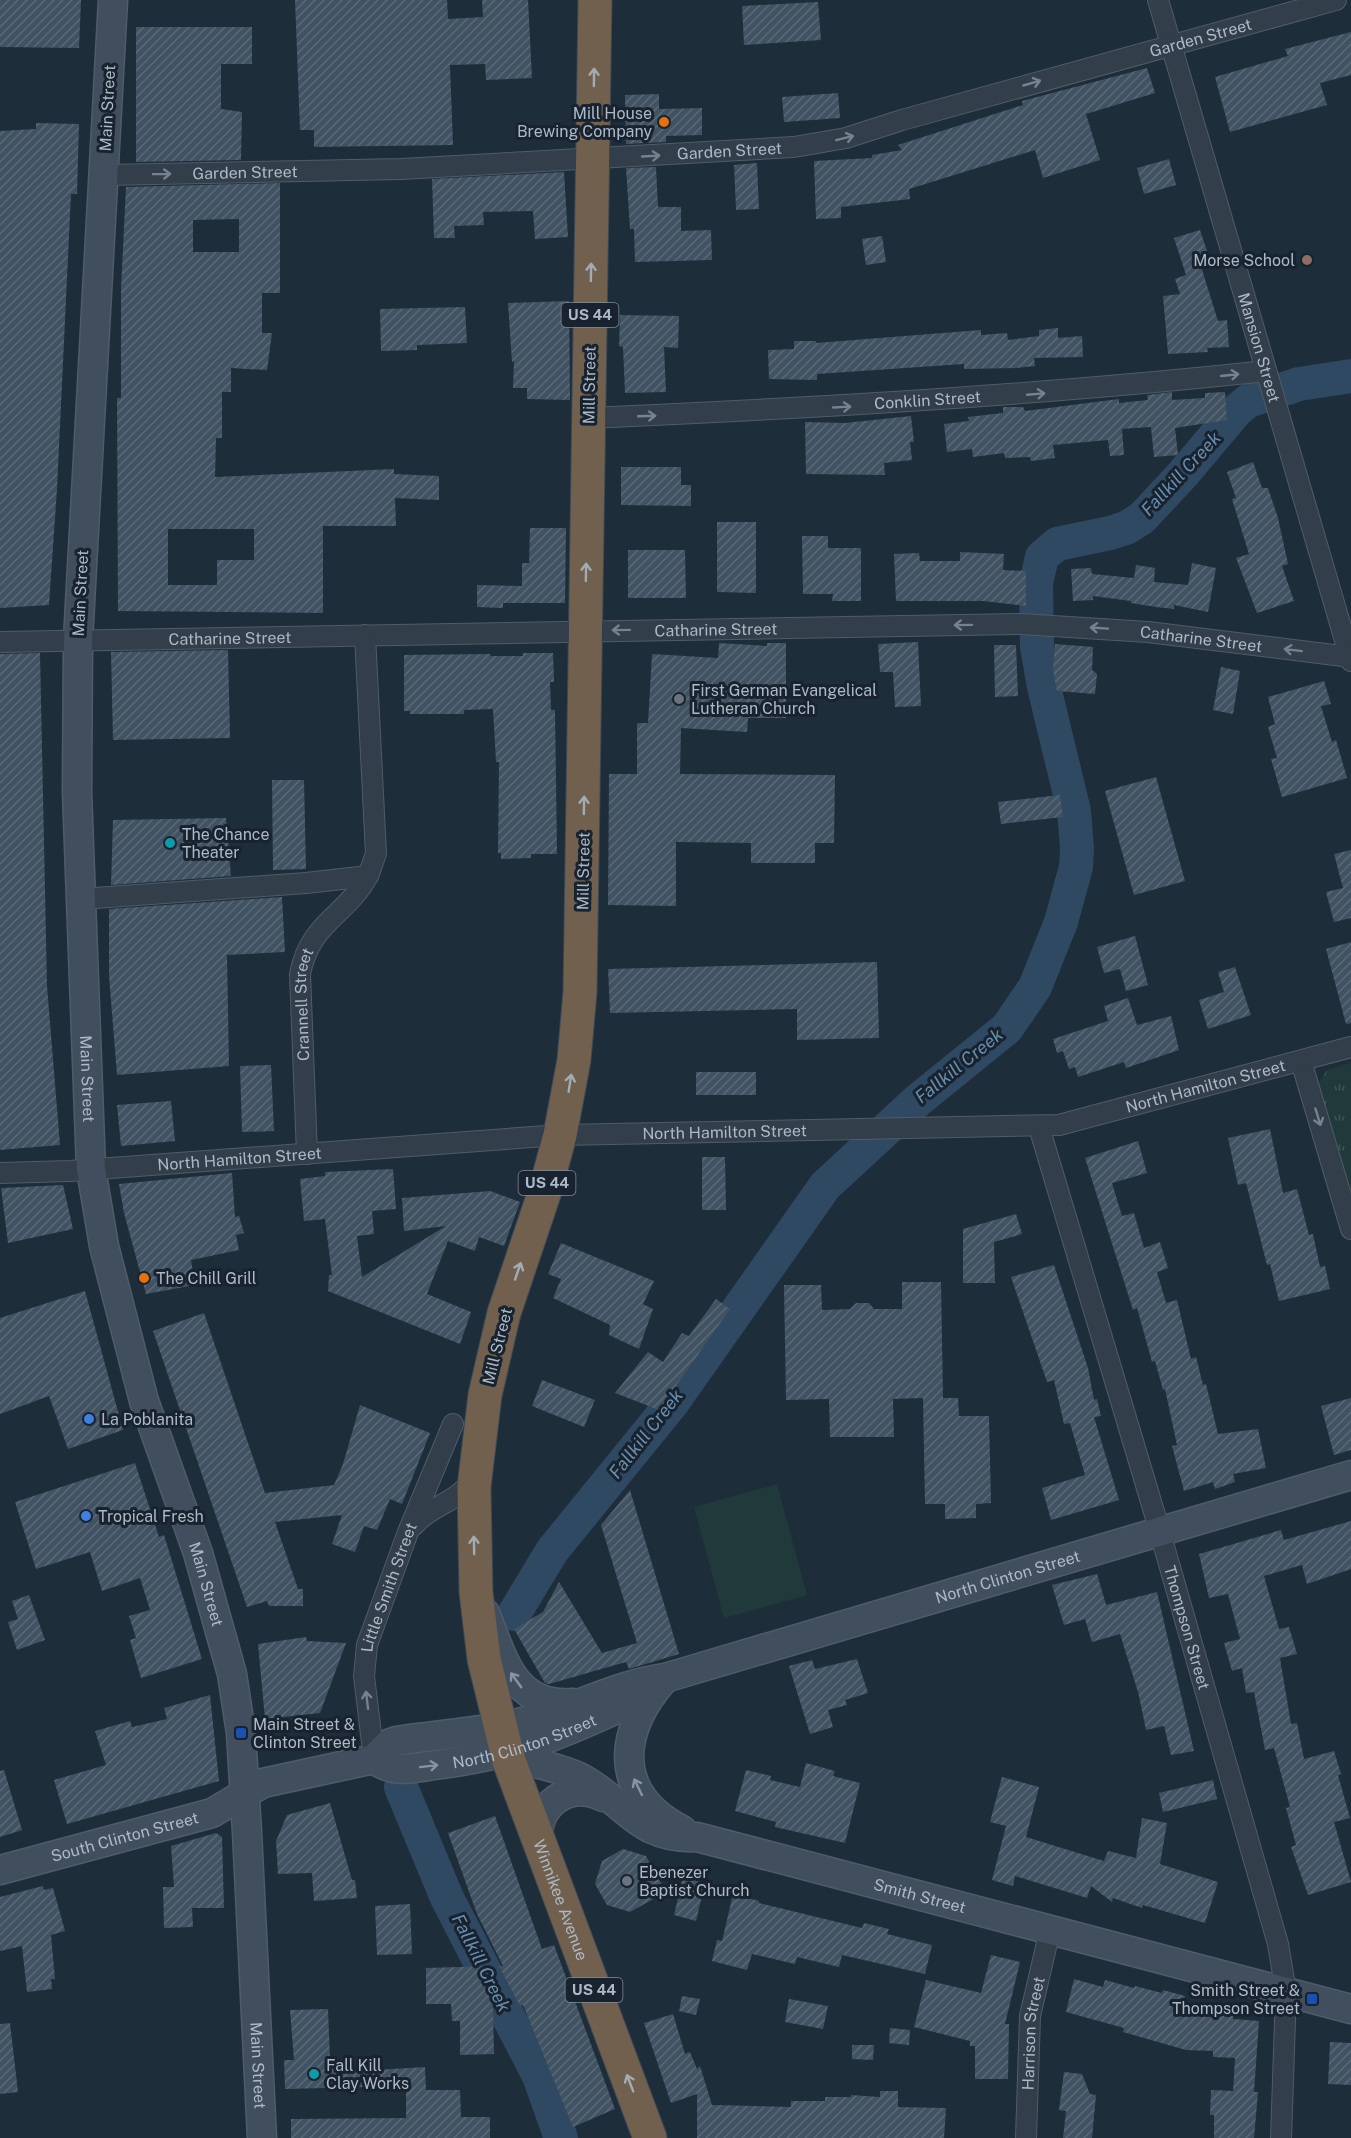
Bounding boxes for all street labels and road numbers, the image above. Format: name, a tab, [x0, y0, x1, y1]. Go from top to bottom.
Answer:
street label: Garden Street	[1147, 15, 1254, 61]
street label: Main Street	[96, 64, 119, 152]
street label: Garden Street	[676, 139, 783, 164]
street label: Garden Street	[192, 162, 298, 183]
street label: Mansion Street	[1234, 291, 1284, 405]
road number: US 44	[562, 303, 618, 327]
street label: Mill Street	[579, 346, 600, 424]
street label: Conklin Street	[874, 387, 982, 413]
street label: Main Street	[69, 549, 92, 637]
street label: Catharine Street	[654, 619, 778, 640]
street label: Catharine Street	[1139, 623, 1263, 656]
street label: Catharine Street	[168, 628, 292, 649]
street label: Mill Street	[573, 832, 594, 910]
street label: Crannell Street	[291, 945, 317, 1061]
street label: Main Street	[76, 1035, 98, 1123]
street label: North Hamilton Street	[1124, 1056, 1288, 1117]
street label: North Hamilton Street	[642, 1121, 807, 1143]
street label: North Hamilton Street	[157, 1144, 322, 1175]
road number: US 44	[518, 1171, 576, 1195]
street label: Mill Street	[479, 1306, 516, 1386]
street label: Little Smith Street	[357, 1520, 421, 1653]
street label: Main Street	[185, 1539, 227, 1629]
street label: North Clinton Street	[933, 1547, 1082, 1608]
street label: Thompson Street	[1160, 1563, 1214, 1692]
street label: North Clinton Street	[451, 1710, 599, 1773]
street label: South Clinton Street	[49, 1808, 201, 1866]
street label: Winnikee Avenue	[529, 1837, 592, 1963]
street label: Smith Street	[871, 1875, 968, 1917]
street label: Harrison Street	[1019, 1975, 1049, 2091]
road number: US 44	[566, 1978, 622, 2002]
street label: Main Street	[246, 2022, 270, 2109]

